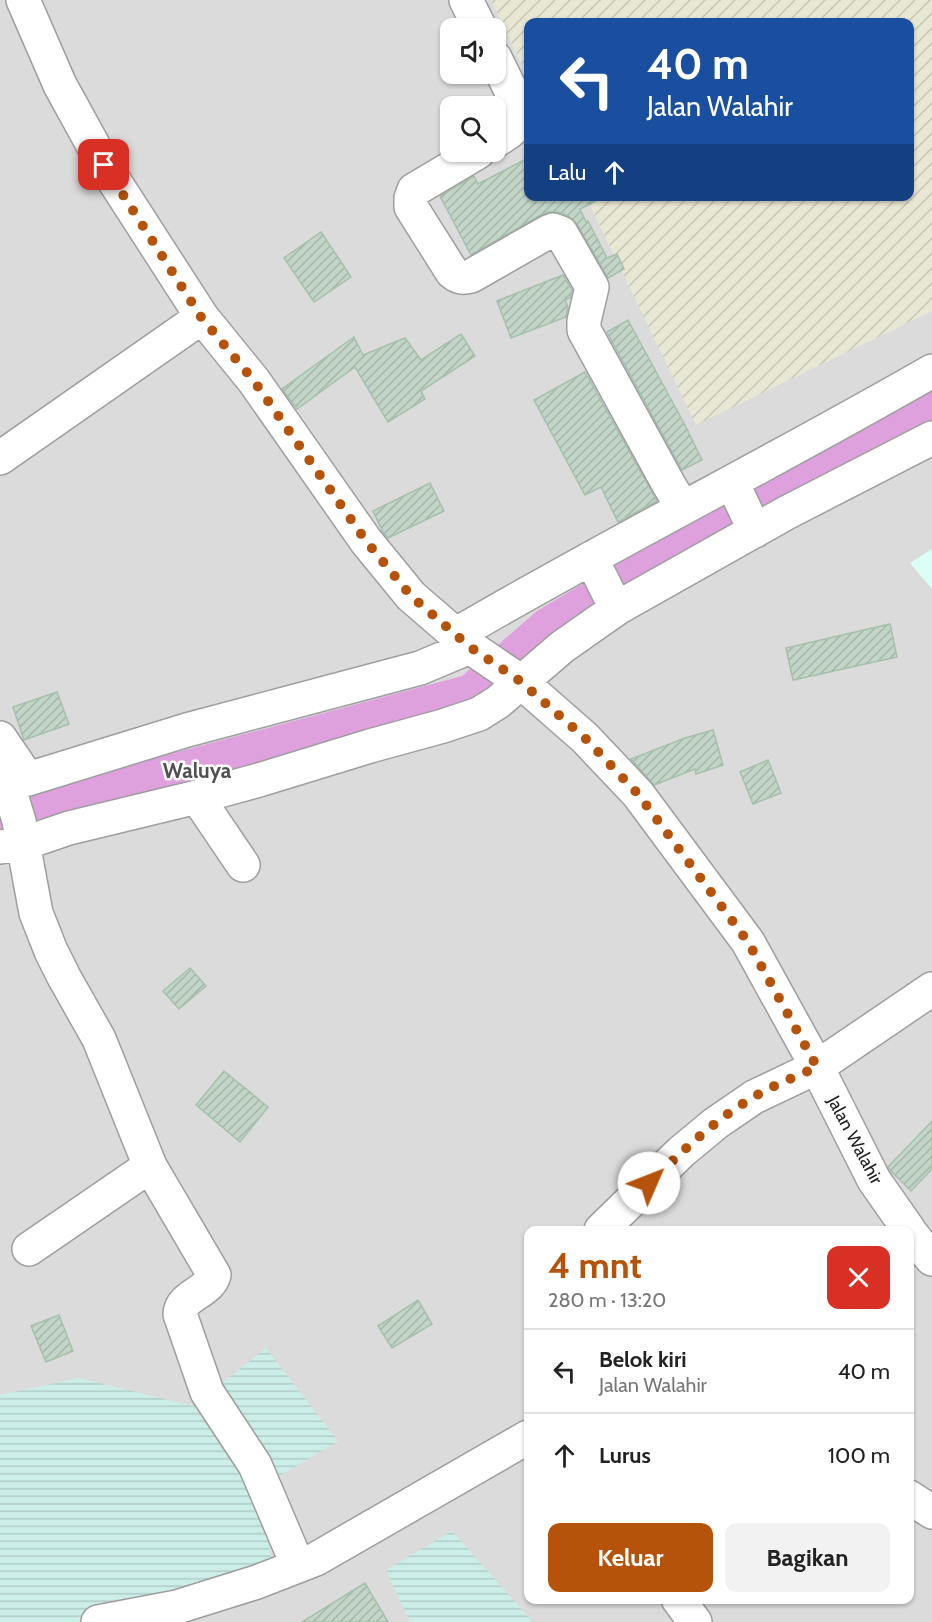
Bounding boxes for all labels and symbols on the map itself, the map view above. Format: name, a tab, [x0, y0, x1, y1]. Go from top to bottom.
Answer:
pin	[78, 139, 129, 190]
district label: Waluya	[163, 758, 232, 783]
street label: Jalan Walahir	[822, 1091, 888, 1188]
position arrow	[617, 1151, 681, 1215]

